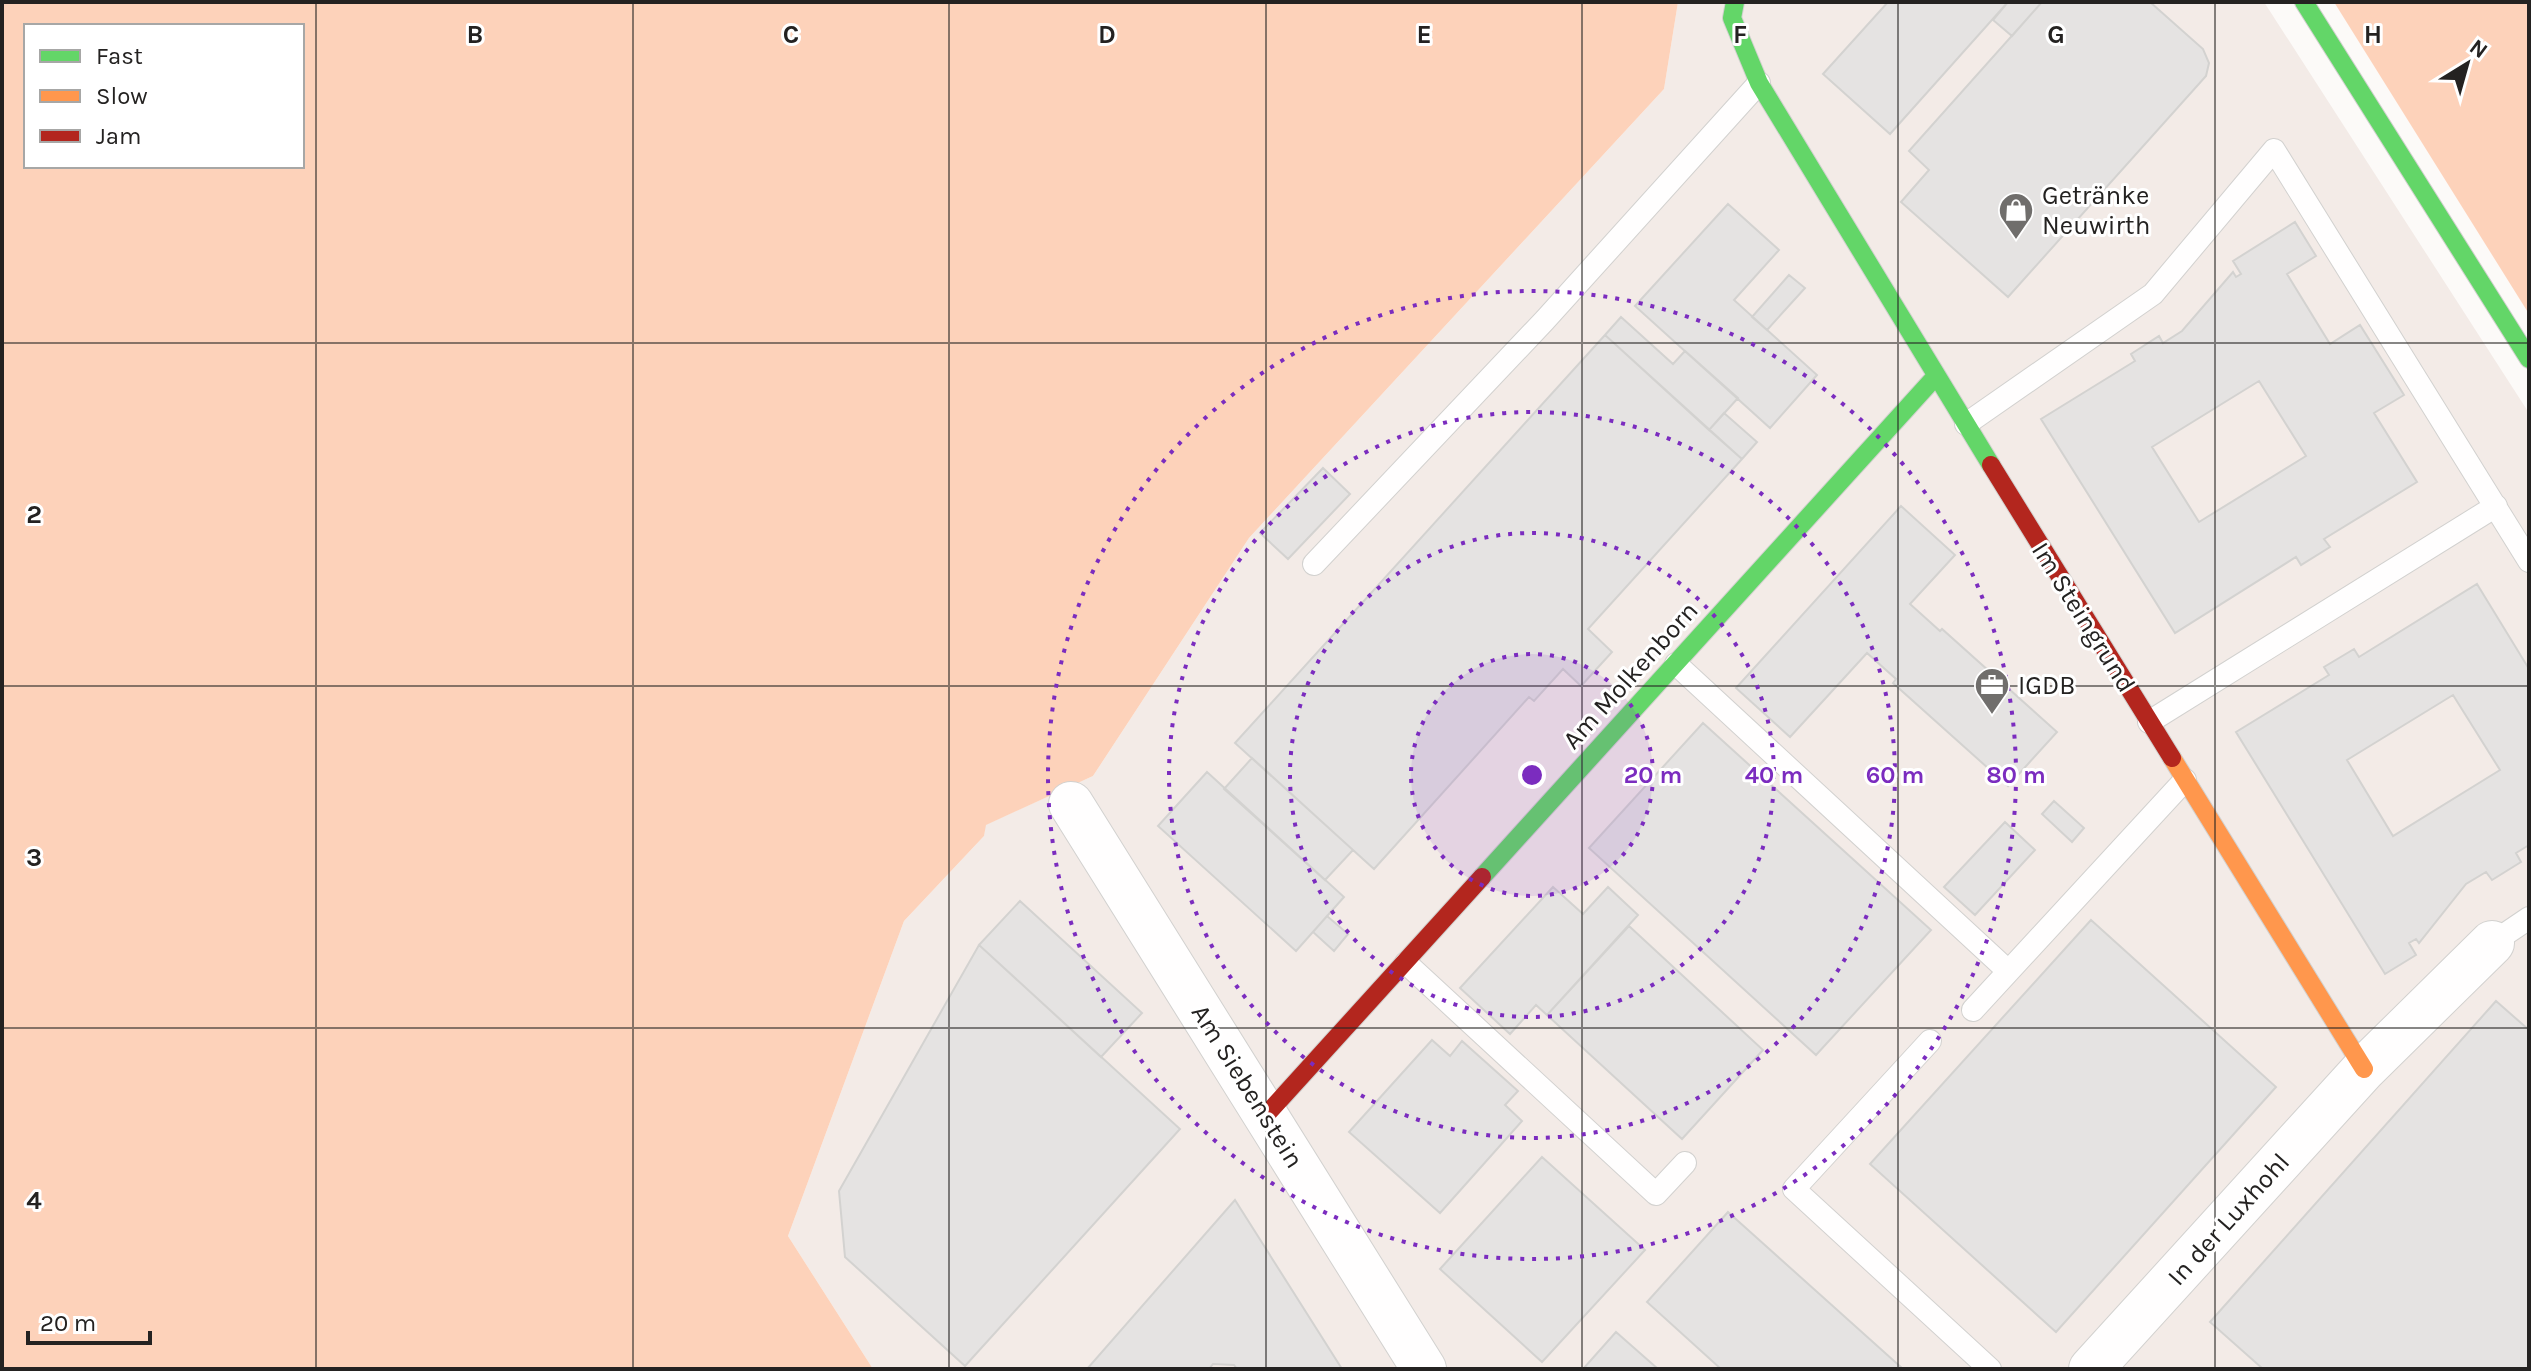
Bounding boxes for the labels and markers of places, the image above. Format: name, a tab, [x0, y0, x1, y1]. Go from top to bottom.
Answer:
place label: Getränke Neuwirth	[2042, 180, 2150, 241]
shop icon: Getränke Neuwirth	[1997, 191, 2035, 241]
office icon: IGDB	[1973, 666, 2011, 716]
place label: IGDB	[2018, 670, 2075, 701]
centre of rings	[1518, 761, 1546, 789]

